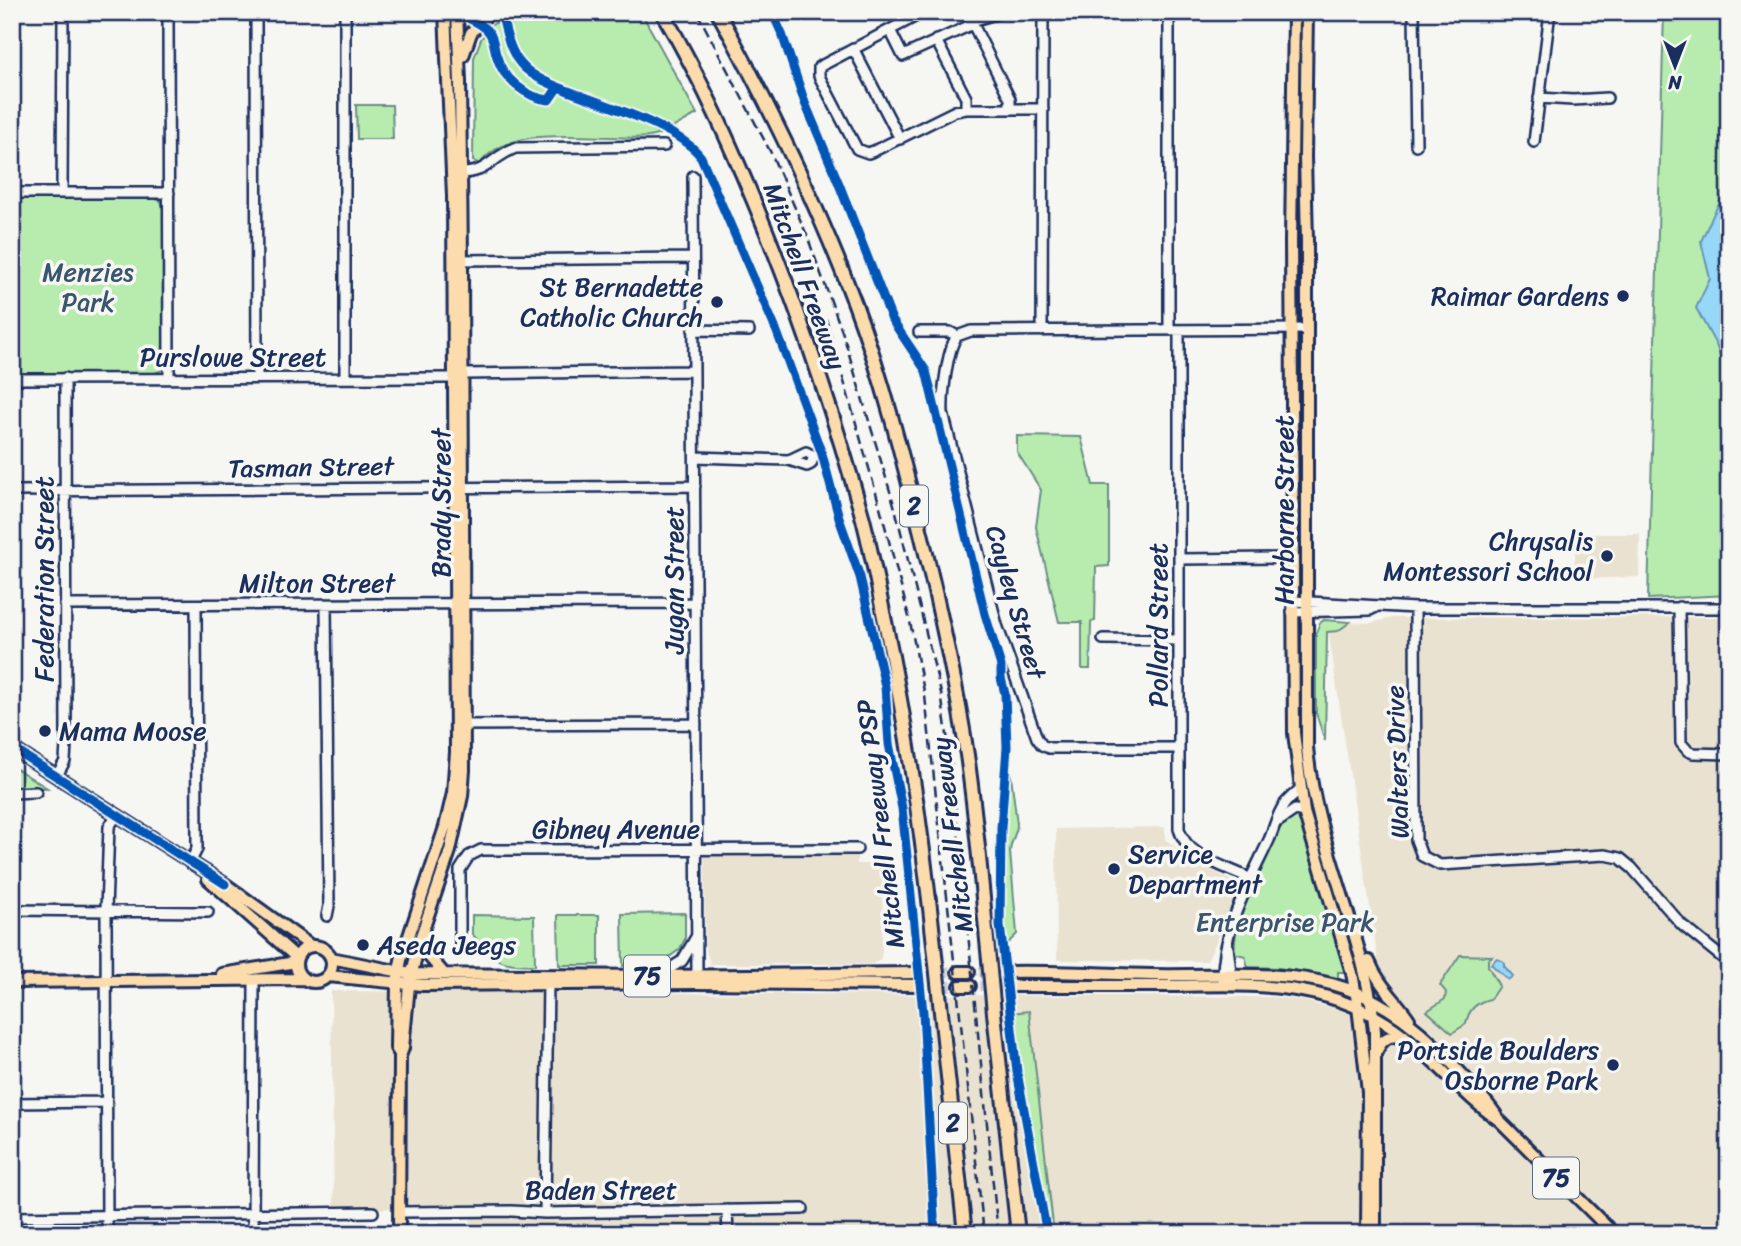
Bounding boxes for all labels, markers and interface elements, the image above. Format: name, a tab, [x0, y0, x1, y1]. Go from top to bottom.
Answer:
north arrow	[1640, 32, 1710, 102]
text: N	[1668, 66, 1683, 99]
street label: Mitchell Freeway	[750, 176, 860, 377]
park label: Menzies Park	[42, 249, 134, 325]
place label: St Bernadette Catholic Church	[520, 264, 703, 340]
place label: Raimar Gardens	[1431, 273, 1609, 319]
marker: Raimar Gardens	[1615, 288, 1631, 304]
marker: St Bernadette Catholic Church	[709, 294, 725, 310]
street label: Purslowe Street	[140, 334, 326, 380]
street label: Harborne Street	[1261, 415, 1307, 605]
street label: Brady Street	[418, 427, 464, 578]
street label: Tasman Street	[228, 443, 396, 491]
street label: Federation Street	[21, 476, 67, 682]
road number: 2	[900, 486, 928, 526]
street label: Jugan Street	[651, 506, 697, 655]
place label: Chrysalis Montessori School	[1383, 518, 1594, 594]
street label: Cayley Street	[972, 520, 1060, 686]
street label: Pollard Street	[1135, 543, 1181, 707]
marker: Chrysalis Montessori School	[1599, 548, 1615, 564]
street label: Milton Street	[239, 560, 397, 606]
street label: Walters Drive	[1371, 685, 1423, 839]
street label: Mitchell Freeway PSP	[842, 697, 918, 951]
place label: Mama Moose	[59, 708, 207, 754]
marker: Mama Moose	[37, 723, 53, 739]
street label: Mitchell Freeway	[917, 734, 987, 935]
street label: Gibney Avenue	[532, 806, 700, 852]
place label: Service Department	[1128, 831, 1263, 907]
marker: Service Department	[1106, 861, 1122, 877]
park label: Enterprise Park	[1196, 899, 1375, 945]
place label: Aseda Jeegs	[376, 922, 517, 968]
marker: Aseda Jeegs	[355, 937, 371, 953]
road number: 75	[624, 956, 670, 996]
place label: Portside Boulders Osborne Park	[1397, 1027, 1599, 1103]
marker: Portside Boulders Osborne Park	[1605, 1057, 1621, 1073]
road number: 2	[939, 1102, 967, 1143]
road number: 75	[1533, 1158, 1579, 1198]
street label: Baden Street	[525, 1167, 677, 1213]

